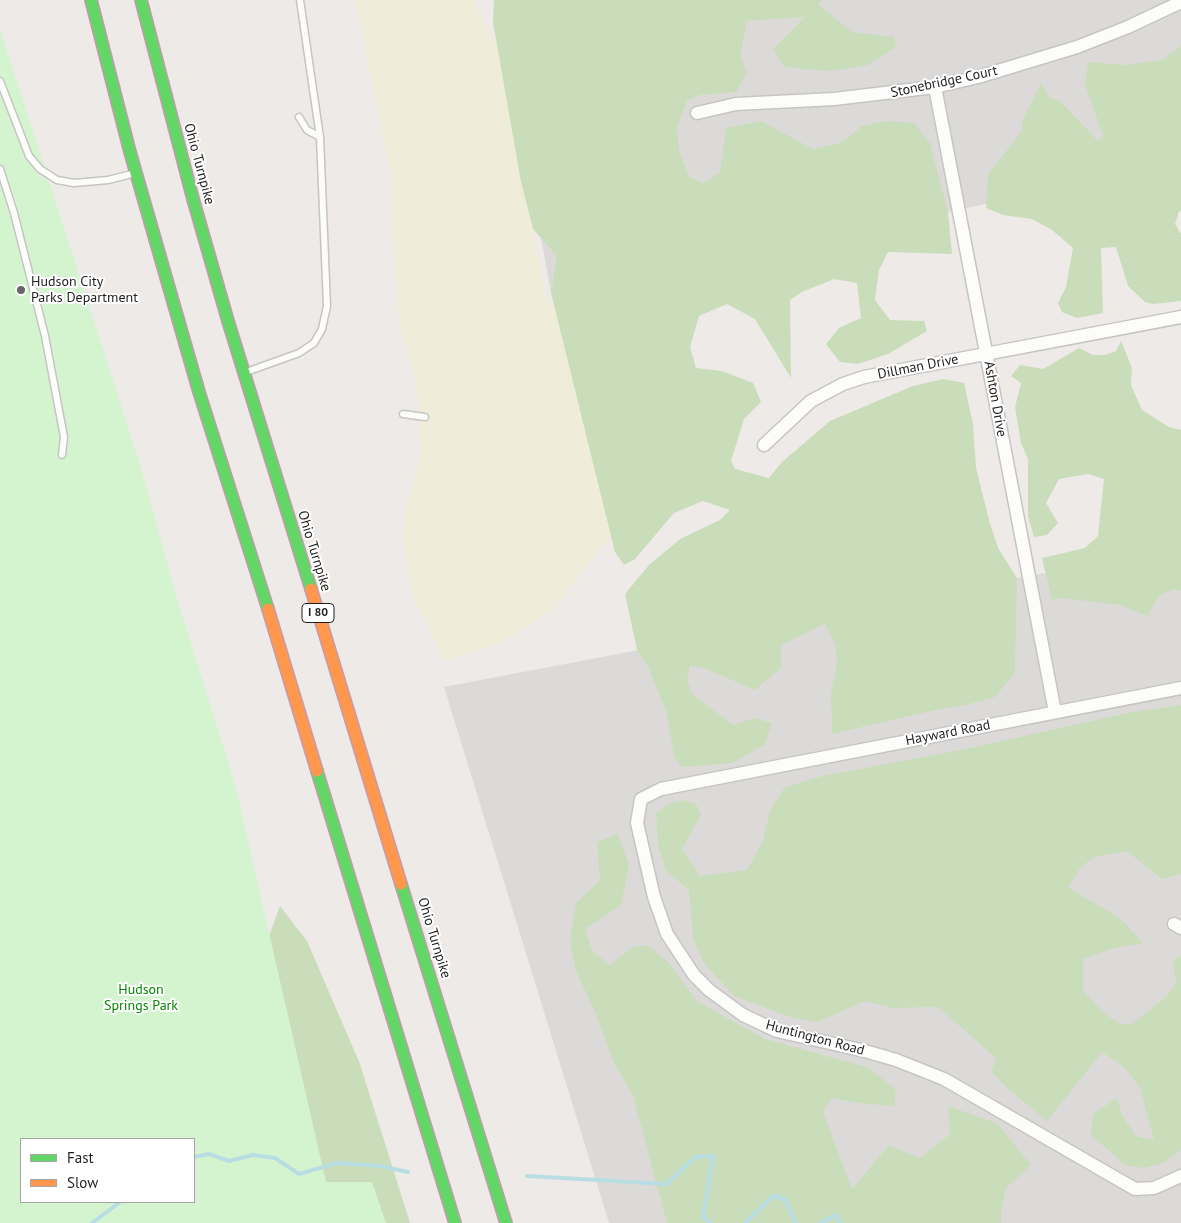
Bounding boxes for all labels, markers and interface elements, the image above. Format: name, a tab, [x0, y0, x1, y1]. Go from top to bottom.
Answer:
street label: Stonebridge Court	[889, 62, 999, 102]
street label: Ohio Turnpike	[180, 122, 218, 206]
place label: Hudson City Parks Department	[31, 274, 138, 306]
marker: Hudson City Parks Department	[15, 284, 27, 296]
street label: Dillman Drive	[876, 351, 960, 383]
street label: Ashton Drive	[980, 360, 1010, 438]
street label: Ohio Turnpike	[294, 509, 334, 593]
road number: I 80	[302, 604, 334, 622]
street label: Hayward Road	[904, 717, 992, 749]
street label: Ohio Turnpike	[414, 896, 454, 980]
park label: Hudson Springs Park	[104, 982, 178, 1014]
street label: Huntington Road	[764, 1017, 866, 1059]
legend	[20, 1138, 195, 1203]
text: Fast	[67, 1148, 94, 1167]
text: Slow	[67, 1173, 98, 1192]

